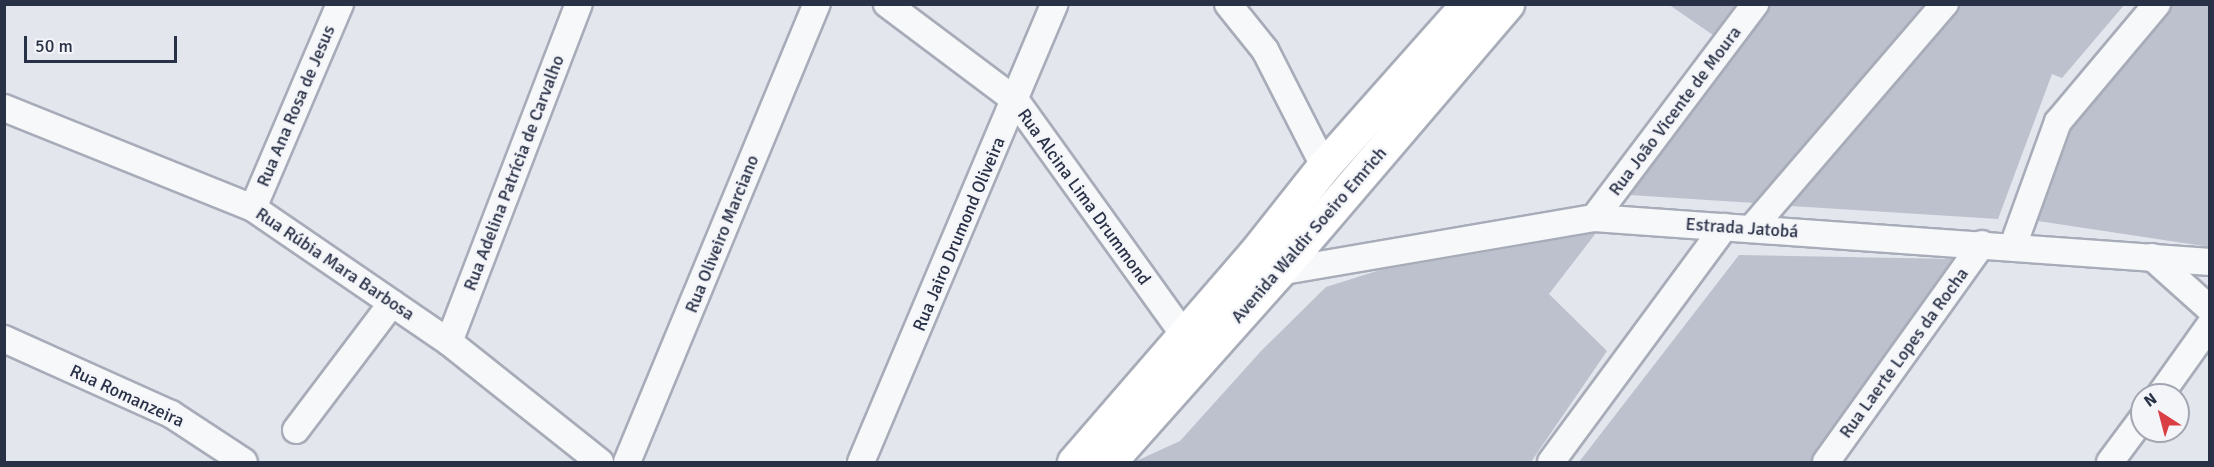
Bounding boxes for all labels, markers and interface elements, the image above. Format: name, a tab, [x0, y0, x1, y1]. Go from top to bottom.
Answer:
street label: Rua Ana Rosa de Jesus	[252, 22, 340, 190]
street label: Rua João Vicente de Moura	[1604, 22, 1746, 200]
scale bar	[27, 24, 180, 62]
text: 50 m	[35, 35, 73, 57]
street label: Rua Adelina Patrícia de Carvalho	[459, 52, 569, 294]
street label: Rua Alcina Lima Drummond	[1013, 105, 1155, 289]
street label: Rua Jairo Drumond Oliveira	[908, 134, 1010, 334]
street label: Avenida Waldir Soeiro Emrich	[1227, 142, 1391, 328]
street label: Rua Oliveiro Marciano	[680, 152, 764, 316]
street label: Rua Rúbia Mara Barbosa	[252, 203, 418, 325]
street label: Estrada Jatobá	[1685, 213, 1799, 243]
street label: Rua Laerte Lopes da Rocha	[1835, 264, 1973, 442]
street label: Rua Romanzeira	[66, 360, 188, 432]
north arrow	[2130, 383, 2190, 443]
text: N	[2140, 389, 2161, 411]

